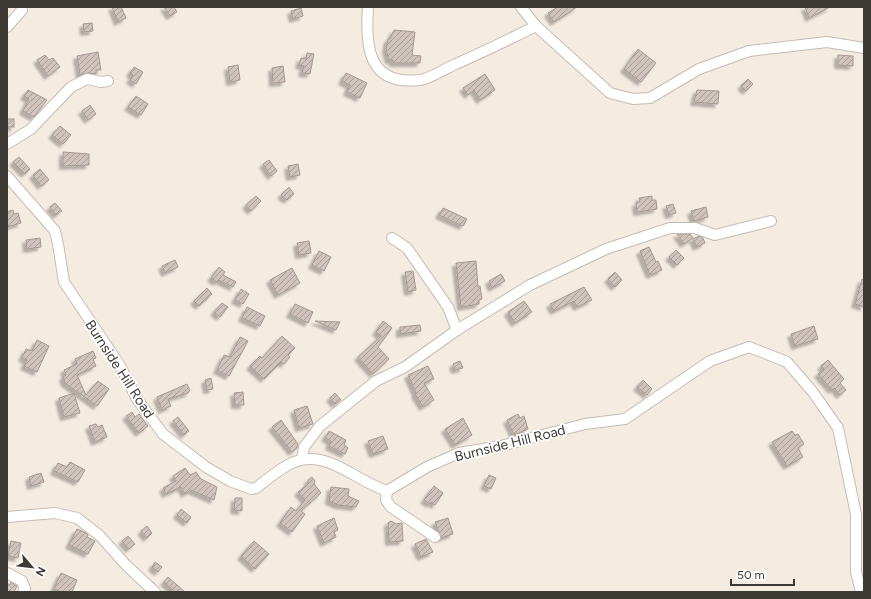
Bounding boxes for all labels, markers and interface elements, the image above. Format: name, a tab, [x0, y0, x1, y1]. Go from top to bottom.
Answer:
street label: Burnside Hill Road	[82, 317, 158, 422]
street label: Burnside Hill Road	[453, 421, 567, 465]
north arrow	[12, 547, 52, 587]
scale bar	[731, 561, 794, 587]
text: N	[33, 565, 48, 578]
text: 50 m	[737, 568, 765, 582]

